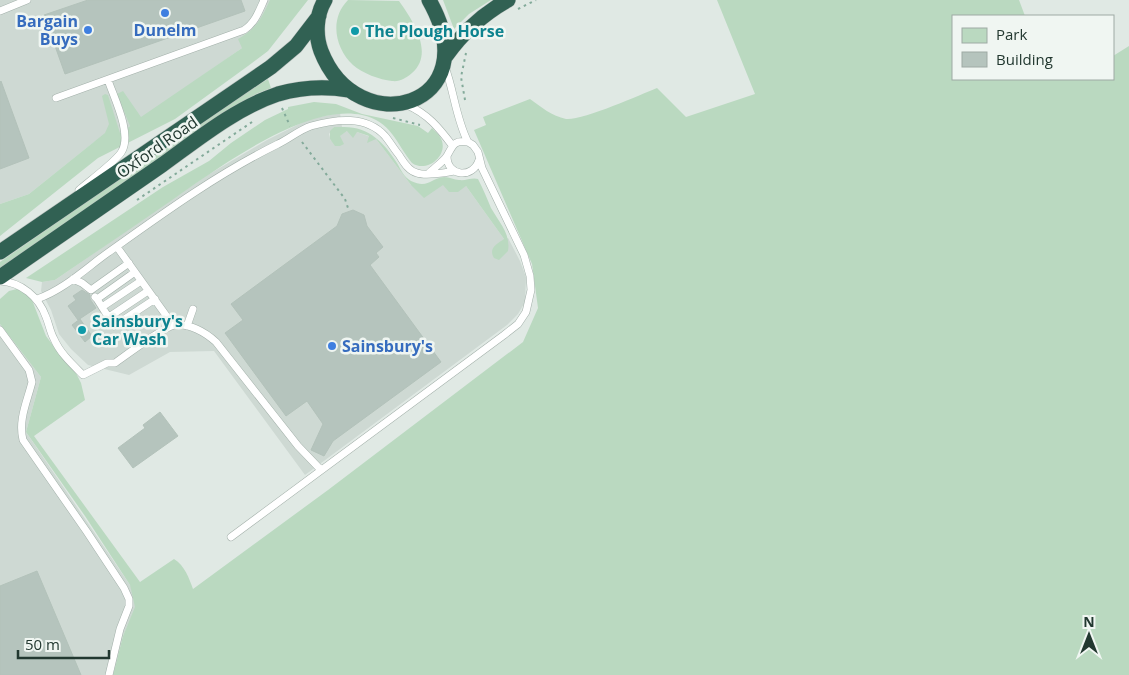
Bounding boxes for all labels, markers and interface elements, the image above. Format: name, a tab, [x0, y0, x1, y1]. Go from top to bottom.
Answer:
marker: Dunelm	[159, 7, 171, 19]
place label: Bargain Buys	[16, 10, 78, 50]
legend	[952, 15, 1114, 80]
place label: Dunelm	[134, 19, 196, 41]
place label: The Plough Horse	[365, 20, 504, 42]
marker: Bargain Buys	[82, 24, 94, 36]
text: Park	[996, 24, 1027, 44]
marker: The Plough Horse	[349, 25, 361, 37]
text: Building	[996, 49, 1053, 69]
street label: Oxford Road	[112, 111, 202, 183]
place label: Sainsbury's Car Wash	[92, 310, 183, 350]
marker: Sainsbury's Car Wash	[76, 324, 88, 336]
place label: Sainsbury's	[342, 335, 433, 357]
marker: Sainsbury's	[326, 340, 338, 352]
north arrow	[1064, 610, 1114, 660]
text: N	[1083, 612, 1095, 631]
scale bar	[18, 628, 109, 660]
text: 50 m	[25, 634, 60, 654]

